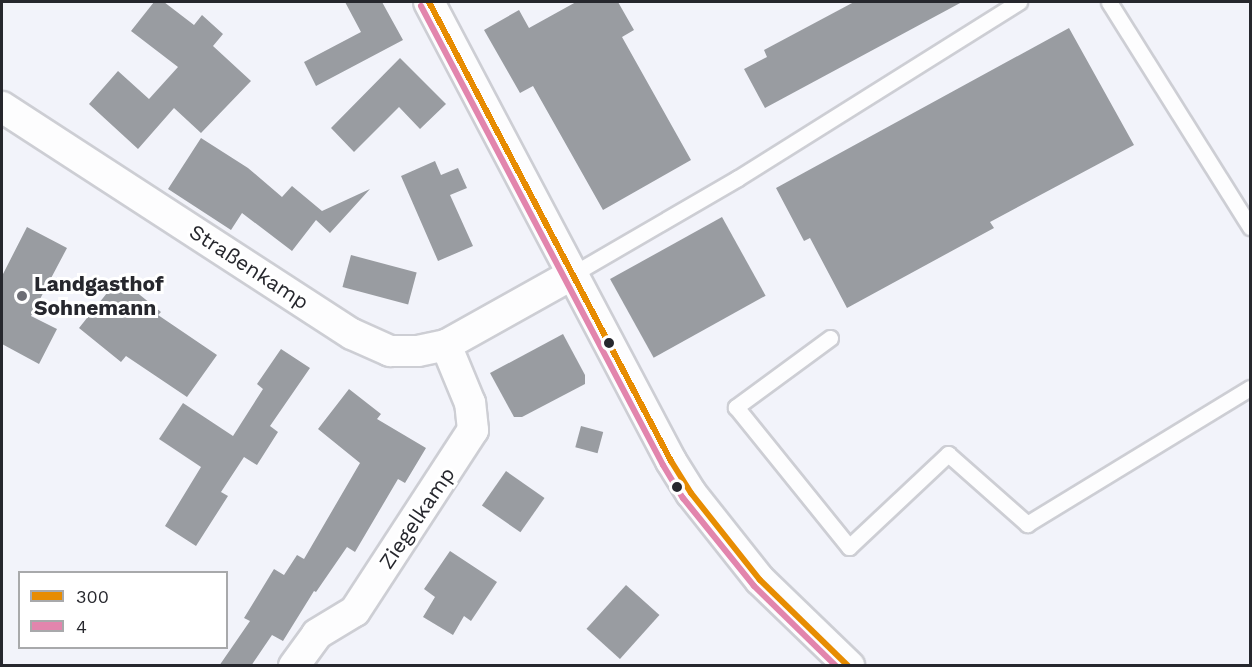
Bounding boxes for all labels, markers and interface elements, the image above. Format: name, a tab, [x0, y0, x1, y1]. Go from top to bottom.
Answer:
street label: Straßenkamp	[185, 219, 313, 315]
place label: Landgasthof Sohnemann	[34, 271, 164, 321]
marker: Landgasthof Sohnemann	[15, 289, 29, 303]
unlabelled marker	[603, 337, 615, 349]
street label: Ziegelkamp	[374, 462, 460, 574]
unlabelled marker	[671, 481, 683, 493]
legend	[18, 571, 228, 649]
text: 300	[76, 586, 109, 607]
text: 4	[76, 616, 87, 637]

